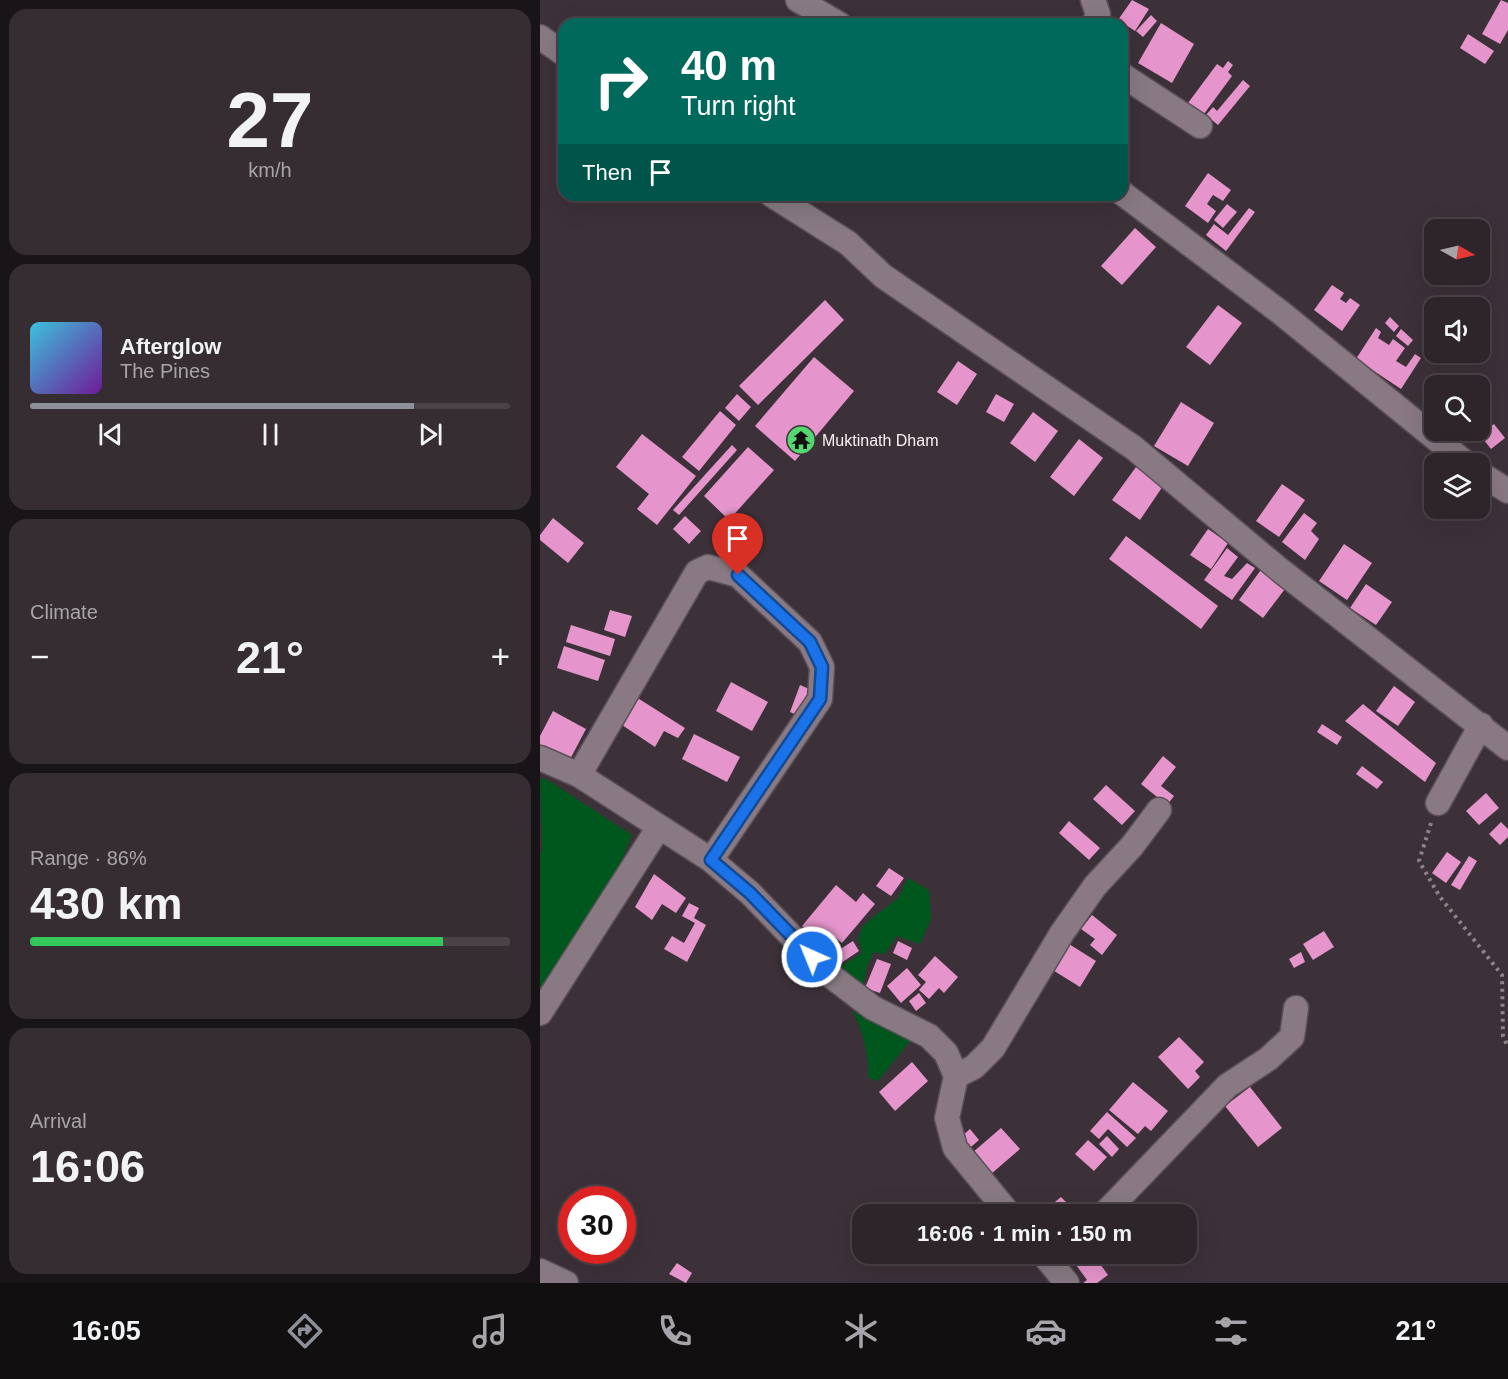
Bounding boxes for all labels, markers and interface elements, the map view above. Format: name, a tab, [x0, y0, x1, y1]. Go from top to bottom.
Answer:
icon: right	[582, 42, 660, 120]
text: 40 m	[681, 42, 777, 89]
text: 27	[227, 76, 313, 164]
text: Turn right	[681, 91, 796, 121]
icon: arrive	[644, 156, 677, 189]
text: km/h	[248, 159, 292, 181]
text: Then	[582, 160, 632, 185]
north arrow	[1424, 219, 1490, 285]
map controls	[1424, 219, 1490, 519]
button: sound	[1424, 297, 1490, 363]
text: Afterglow	[120, 334, 221, 359]
text: The Pines	[120, 360, 210, 382]
button: search	[1424, 375, 1490, 441]
icon: previous	[94, 418, 127, 451]
icon: pause	[254, 418, 287, 451]
icon: next	[414, 418, 447, 451]
temple icon: Muktinath Dham	[785, 424, 817, 456]
place label: Muktinath Dham	[822, 432, 939, 449]
button: layers	[1424, 453, 1490, 519]
pin	[712, 513, 763, 575]
icon: arrive	[721, 522, 754, 555]
text: Climate	[30, 601, 98, 623]
text: 21°	[236, 632, 304, 683]
text: −	[30, 638, 49, 675]
text: +	[491, 638, 510, 675]
text: Range · 86%	[30, 847, 147, 869]
text: 430 km	[30, 878, 183, 929]
position arrow	[780, 925, 844, 989]
text: Arrival	[30, 1110, 87, 1132]
text: 16:06	[30, 1141, 145, 1192]
speed limit sign: 30	[558, 1186, 636, 1264]
text: 16:06 · 1 min · 150 m	[917, 1221, 1132, 1246]
icon: directions	[284, 1310, 326, 1352]
icon: music	[469, 1310, 511, 1352]
icon: phone	[654, 1310, 696, 1352]
icon: climate	[840, 1310, 882, 1352]
icon: car	[1025, 1310, 1067, 1352]
icon: filters	[1210, 1310, 1252, 1352]
text: 16:05	[72, 1316, 141, 1346]
text: 21°	[1395, 1316, 1436, 1346]

